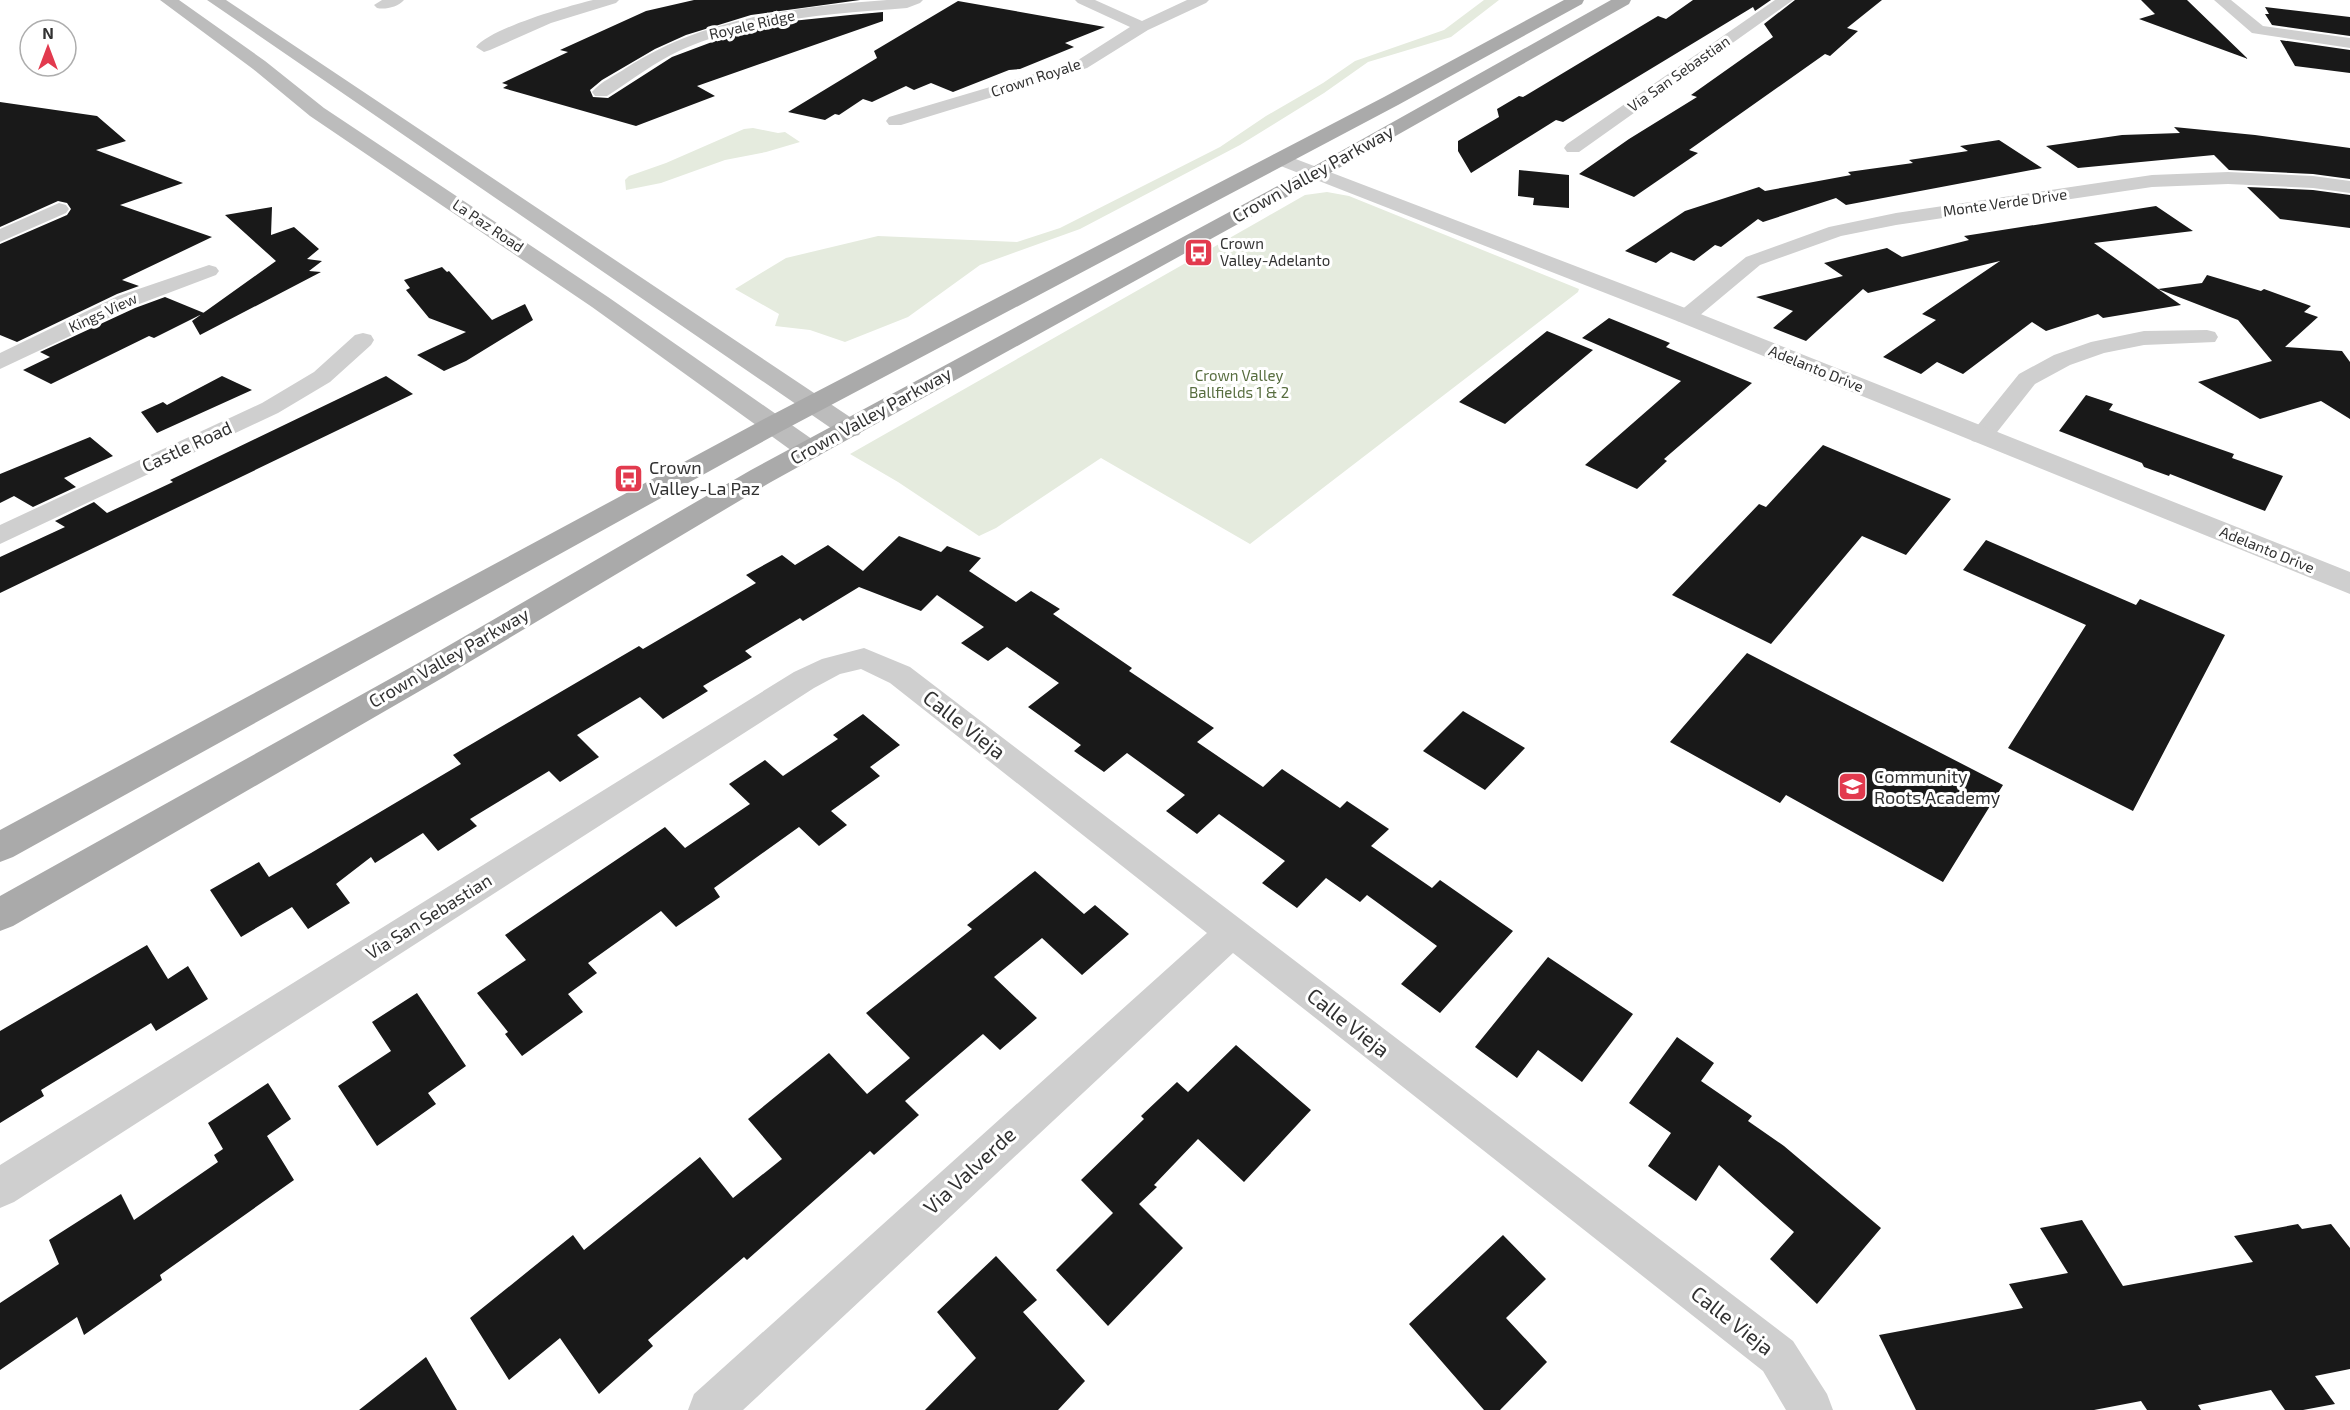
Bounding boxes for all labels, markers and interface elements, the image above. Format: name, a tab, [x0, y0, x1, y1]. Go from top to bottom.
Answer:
street label: Royale Ridge	[707, 5, 796, 43]
north arrow	[18, 18, 78, 78]
text: N	[42, 23, 54, 42]
street label: Via San Sebastian	[1624, 31, 1733, 115]
street label: Crown Royale	[988, 54, 1083, 100]
street label: Crown Valley Parkway	[1228, 119, 1397, 227]
street label: Monte Verde Drive	[1942, 184, 2068, 220]
street label: La Paz Road	[450, 195, 528, 256]
place label: Crown Valley-Adelanto	[1220, 234, 1330, 269]
bus stop icon: Crown Valley-Adelanto	[1183, 237, 1215, 269]
street label: Kings View	[65, 288, 140, 336]
street label: Adelanto Drive	[1766, 341, 1866, 395]
street label: Crown Valley Parkway	[786, 361, 955, 469]
park label: Crown Valley Ballfields 1 & 2	[1189, 366, 1289, 401]
street label: Castle Road	[138, 416, 235, 476]
place label: Crown Valley-La Paz	[649, 456, 760, 499]
bus stop icon: Crown Valley-La Paz	[612, 462, 644, 494]
street label: Adelanto Drive	[2217, 522, 2317, 576]
street label: Crown Valley Parkway	[365, 602, 533, 712]
street label: Calle Vieja	[918, 684, 1011, 764]
place label: Community Roots Academy	[1874, 765, 2001, 808]
school or university icon: Community Roots Academy	[1837, 771, 1869, 803]
street label: Via San Sebastian	[361, 869, 496, 964]
street label: Calle Vieja	[1302, 982, 1395, 1062]
street label: Via Valverde	[918, 1121, 1020, 1219]
street label: Calle Vieja	[1686, 1280, 1779, 1360]

